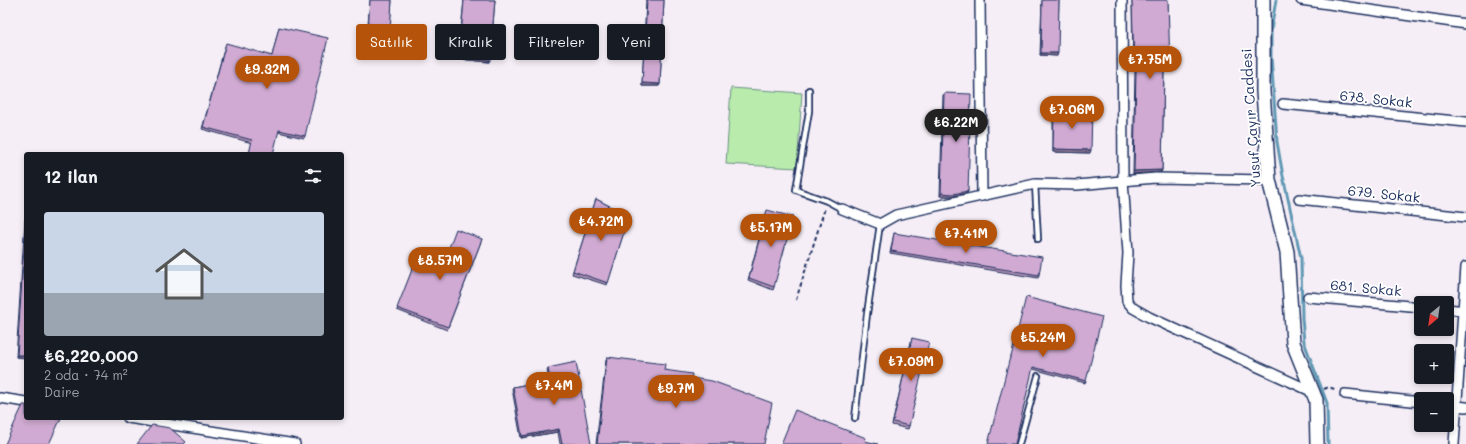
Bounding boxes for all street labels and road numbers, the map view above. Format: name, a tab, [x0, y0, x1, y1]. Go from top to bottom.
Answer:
street label: Yusuf Çayır Caddesi	[1236, 48, 1265, 188]
street label: 678. Sokak	[1339, 85, 1413, 112]
street label: 679. Sokak	[1347, 180, 1421, 207]
street label: 681. Sokak	[1330, 275, 1403, 300]

